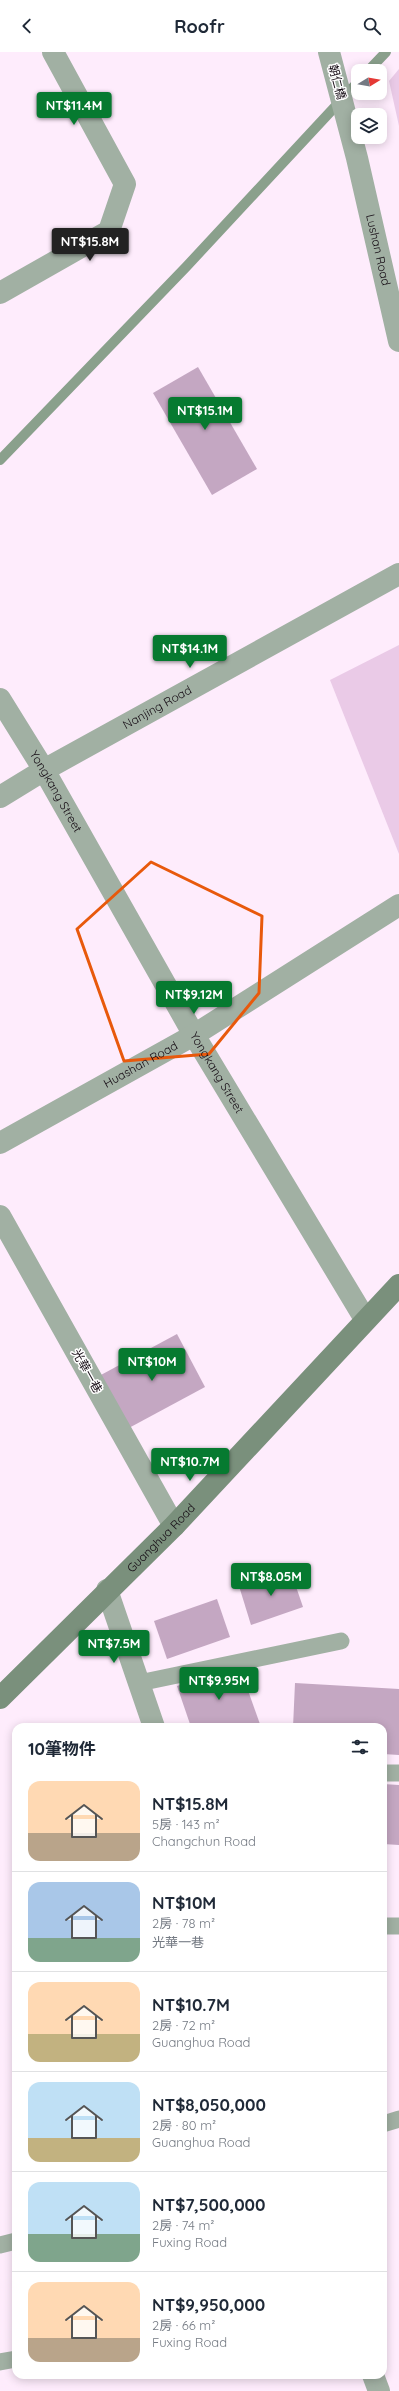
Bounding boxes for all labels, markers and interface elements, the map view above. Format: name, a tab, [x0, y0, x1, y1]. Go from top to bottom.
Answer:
icon: back	[16, 15, 38, 37]
text: Roofr	[174, 15, 225, 38]
icon: search	[361, 15, 383, 37]
street label: 朝仁橋	[326, 63, 349, 101]
north arrow	[351, 64, 387, 100]
map controls	[351, 64, 387, 144]
pin: NT$11.4M	[33, 92, 115, 126]
text: NT$11.4M	[46, 97, 102, 113]
button: layers	[351, 108, 387, 144]
street label: Lushan Road	[363, 213, 394, 287]
pin: NT$15.8M	[49, 228, 131, 262]
text: NT$15.8M	[61, 233, 119, 249]
pin: NT$15.1M	[164, 397, 246, 431]
text: NT$15.1M	[177, 402, 233, 418]
pin: NT$14.1M	[149, 635, 231, 669]
text: NT$14.1M	[162, 640, 218, 656]
street label: Nanjing Road	[120, 682, 194, 732]
street label: Yongkang Street	[27, 747, 86, 835]
pin: NT$9.12M	[153, 981, 235, 1015]
text: NT$9.12M	[165, 986, 223, 1002]
street label: Yongkang Street	[187, 1029, 247, 1116]
street label: Huashan Road	[101, 1038, 180, 1091]
street label: 光華一巷	[69, 1346, 106, 1395]
pin: NT$10M	[119, 1348, 185, 1382]
text: NT$10M	[127, 1353, 177, 1369]
pin: NT$10.7M	[149, 1448, 231, 1482]
text: NT$10.7M	[160, 1453, 220, 1469]
street label: Guanghua Road	[123, 1500, 198, 1575]
pin: NT$8.05M	[230, 1563, 312, 1597]
text: NT$8.05M	[240, 1568, 302, 1584]
pin: NT$7.5M	[77, 1630, 151, 1664]
text: NT$7.5M	[87, 1635, 141, 1651]
pin: NT$9.95M	[178, 1667, 260, 1701]
text: NT$9.95M	[188, 1672, 250, 1688]
icon: filters	[349, 1736, 371, 1758]
text: 10筆物件	[28, 1738, 96, 1759]
text: NT$15.8M	[152, 1793, 228, 1814]
icon: home	[60, 1797, 108, 1845]
text: 5房 · 143 m²	[152, 1816, 220, 1832]
text: Changchun Road	[152, 1833, 256, 1849]
text: NT$10M	[152, 1892, 216, 1913]
icon: home	[60, 1898, 108, 1946]
text: 2房 · 78 m²	[152, 1915, 215, 1931]
text: 光華一巷	[152, 1934, 204, 1950]
text: NT$10.7M	[152, 1994, 230, 2015]
icon: home	[60, 1998, 108, 2046]
text: 2房 · 72 m²	[152, 2017, 215, 2033]
text: Guanghua Road	[152, 2034, 250, 2050]
text: NT$8,050,000	[152, 2094, 266, 2115]
icon: home	[60, 2098, 108, 2146]
text: 2房 · 80 m²	[152, 2117, 216, 2133]
text: Guanghua Road	[152, 2134, 250, 2150]
text: NT$7,500,000	[152, 2194, 265, 2215]
icon: home	[60, 2198, 108, 2246]
text: 2房 · 74 m²	[152, 2217, 214, 2233]
text: Fuxing Road	[152, 2234, 227, 2250]
text: NT$9,950,000	[152, 2294, 265, 2315]
icon: home	[60, 2298, 108, 2346]
text: 2房 · 66 m²	[152, 2317, 215, 2333]
text: Fuxing Road	[152, 2334, 227, 2350]

